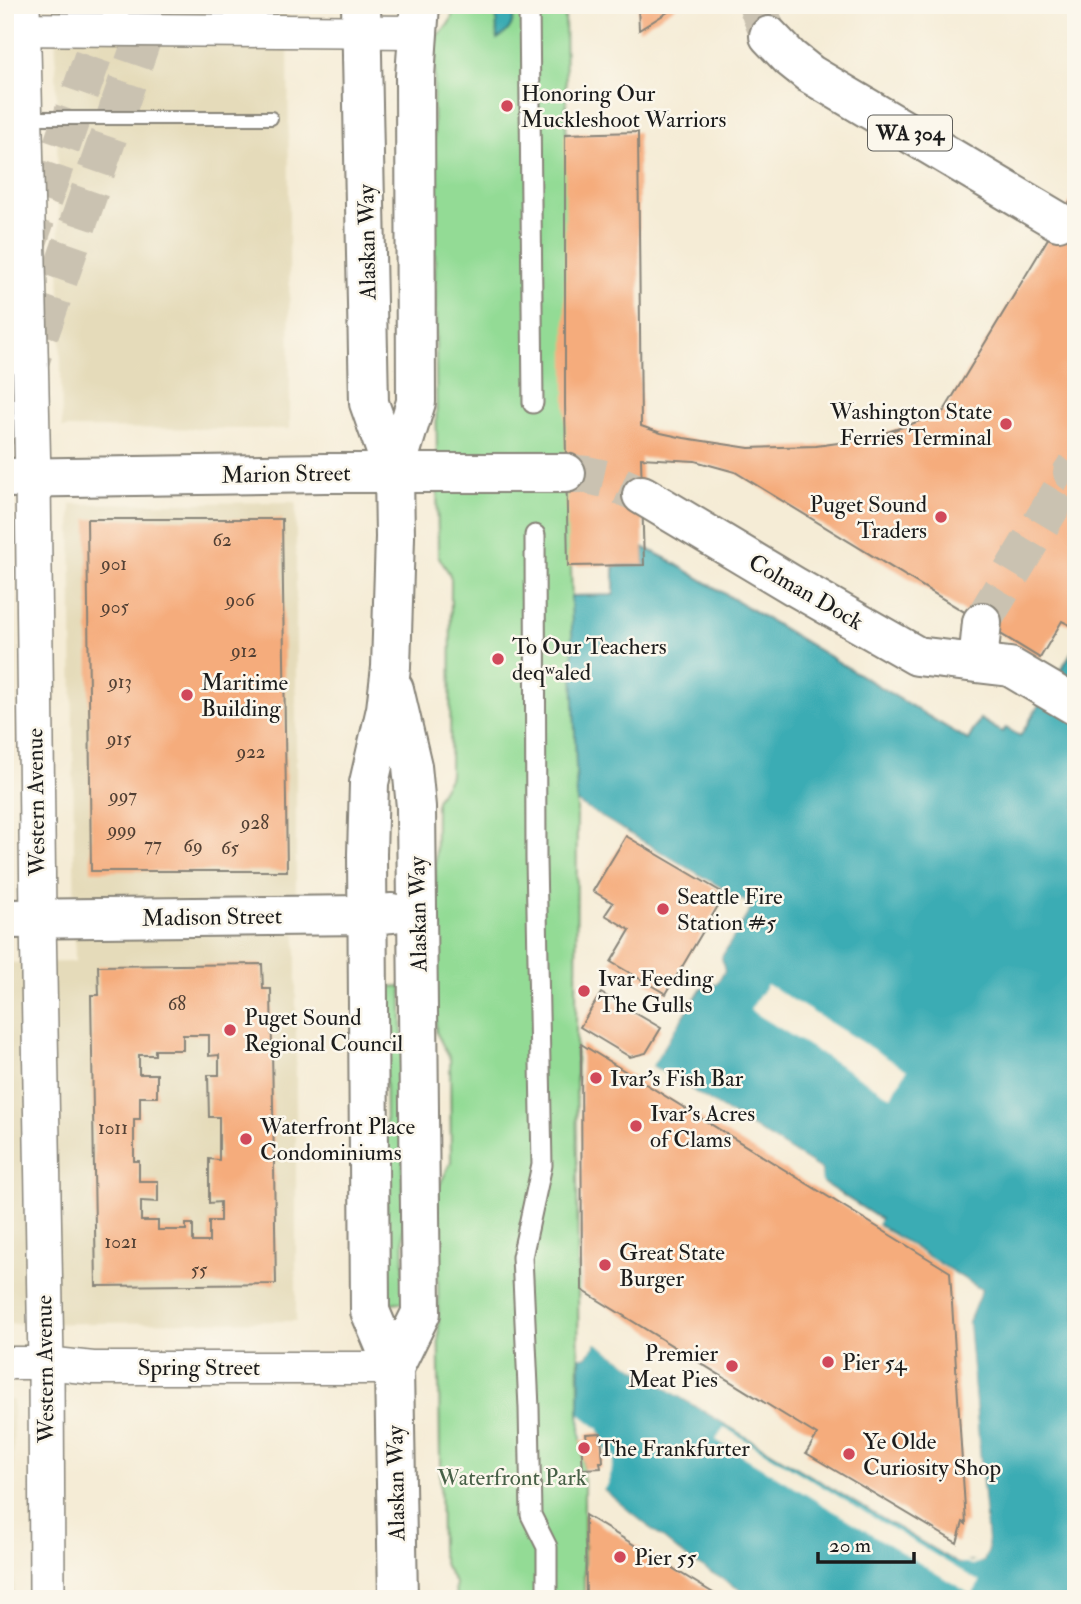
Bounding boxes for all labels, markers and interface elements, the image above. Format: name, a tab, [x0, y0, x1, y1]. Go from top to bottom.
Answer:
place label: Honoring Our Muckleshoot Warriors	[521, 79, 726, 134]
marker: Honoring Our Muckleshoot Warriors	[499, 98, 515, 114]
road number: WA 304	[868, 116, 952, 150]
street label: Alaskan Way	[351, 183, 383, 301]
place label: Washington State Ferries Terminal	[829, 397, 992, 452]
marker: Washington State Ferries Terminal	[998, 416, 1014, 432]
street label: Marion Street	[221, 458, 351, 490]
place label: Puget Sound Traders	[810, 490, 927, 545]
marker: Puget Sound Traders	[933, 509, 949, 525]
house number: 62	[212, 528, 232, 552]
street label: Colman Dock	[743, 547, 869, 637]
house number: 901	[99, 552, 127, 576]
house number: 906	[223, 588, 256, 612]
house number: 905	[99, 595, 130, 619]
place label: To Our Teachers deqʷaled	[512, 632, 667, 687]
house number: 912	[229, 639, 257, 663]
marker: To Our Teachers deqʷaled	[490, 651, 506, 667]
place label: Maritime Building	[201, 668, 288, 723]
house number: 913	[106, 670, 132, 694]
marker: Maritime Building	[179, 687, 195, 703]
street label: Western Avenue	[20, 727, 52, 877]
house number: 915	[105, 727, 132, 751]
house number: 922	[235, 740, 266, 764]
house number: 997	[107, 784, 137, 808]
house number: 928	[239, 811, 269, 835]
house number: 999	[105, 818, 137, 842]
house number: 77	[144, 833, 162, 857]
house number: 69	[183, 834, 203, 858]
house number: 65	[221, 836, 240, 860]
street label: Alaskan Way	[402, 855, 434, 973]
place label: Seattle Fire Station #5	[677, 882, 783, 937]
street label: Madison Street	[142, 901, 282, 933]
marker: Seattle Fire Station #5	[655, 901, 671, 917]
place label: Ivar Feeding The Gulls	[598, 964, 714, 1019]
marker: Ivar Feeding The Gulls	[576, 983, 592, 999]
house number: 68	[168, 992, 186, 1016]
place label: Puget Sound Regional Council	[244, 1003, 403, 1058]
marker: Puget Sound Regional Council	[222, 1022, 238, 1038]
place label: Ivar's Fish Bar	[610, 1064, 744, 1093]
marker: Ivar's Fish Bar	[588, 1070, 604, 1086]
place label: Ivar's Acres of Clams	[650, 1099, 755, 1154]
place label: Waterfront Place Condominiums	[259, 1112, 416, 1167]
house number: 1011	[98, 1116, 128, 1140]
marker: Ivar's Acres of Clams	[628, 1118, 644, 1134]
marker: Waterfront Place Condominiums	[238, 1131, 254, 1147]
house number: 1021	[105, 1230, 137, 1254]
place label: Great State Burger	[619, 1238, 725, 1293]
marker: Great State Burger	[597, 1257, 613, 1273]
house number: 55	[191, 1258, 208, 1282]
street label: Western Avenue	[29, 1294, 61, 1444]
place label: Premier Meat Pies	[628, 1339, 718, 1394]
place label: Pier 54	[842, 1348, 908, 1377]
street label: Spring Street	[138, 1353, 260, 1383]
marker: Pier 54	[820, 1354, 836, 1370]
marker: Premier Meat Pies	[724, 1358, 740, 1374]
street label: Alaskan Way	[380, 1424, 412, 1542]
place label: Ye Olde Curiosity Shop	[863, 1427, 1001, 1483]
place label: The Frankfurter	[598, 1434, 750, 1463]
marker: The Frankfurter	[576, 1440, 592, 1456]
marker: Ye Olde Curiosity Shop	[841, 1446, 857, 1462]
park label: Waterfront Park	[436, 1463, 587, 1492]
scale bar	[818, 1520, 915, 1564]
text: 20 m	[829, 1532, 871, 1559]
place label: Pier 55	[634, 1543, 697, 1572]
marker: Pier 55	[612, 1549, 628, 1565]

